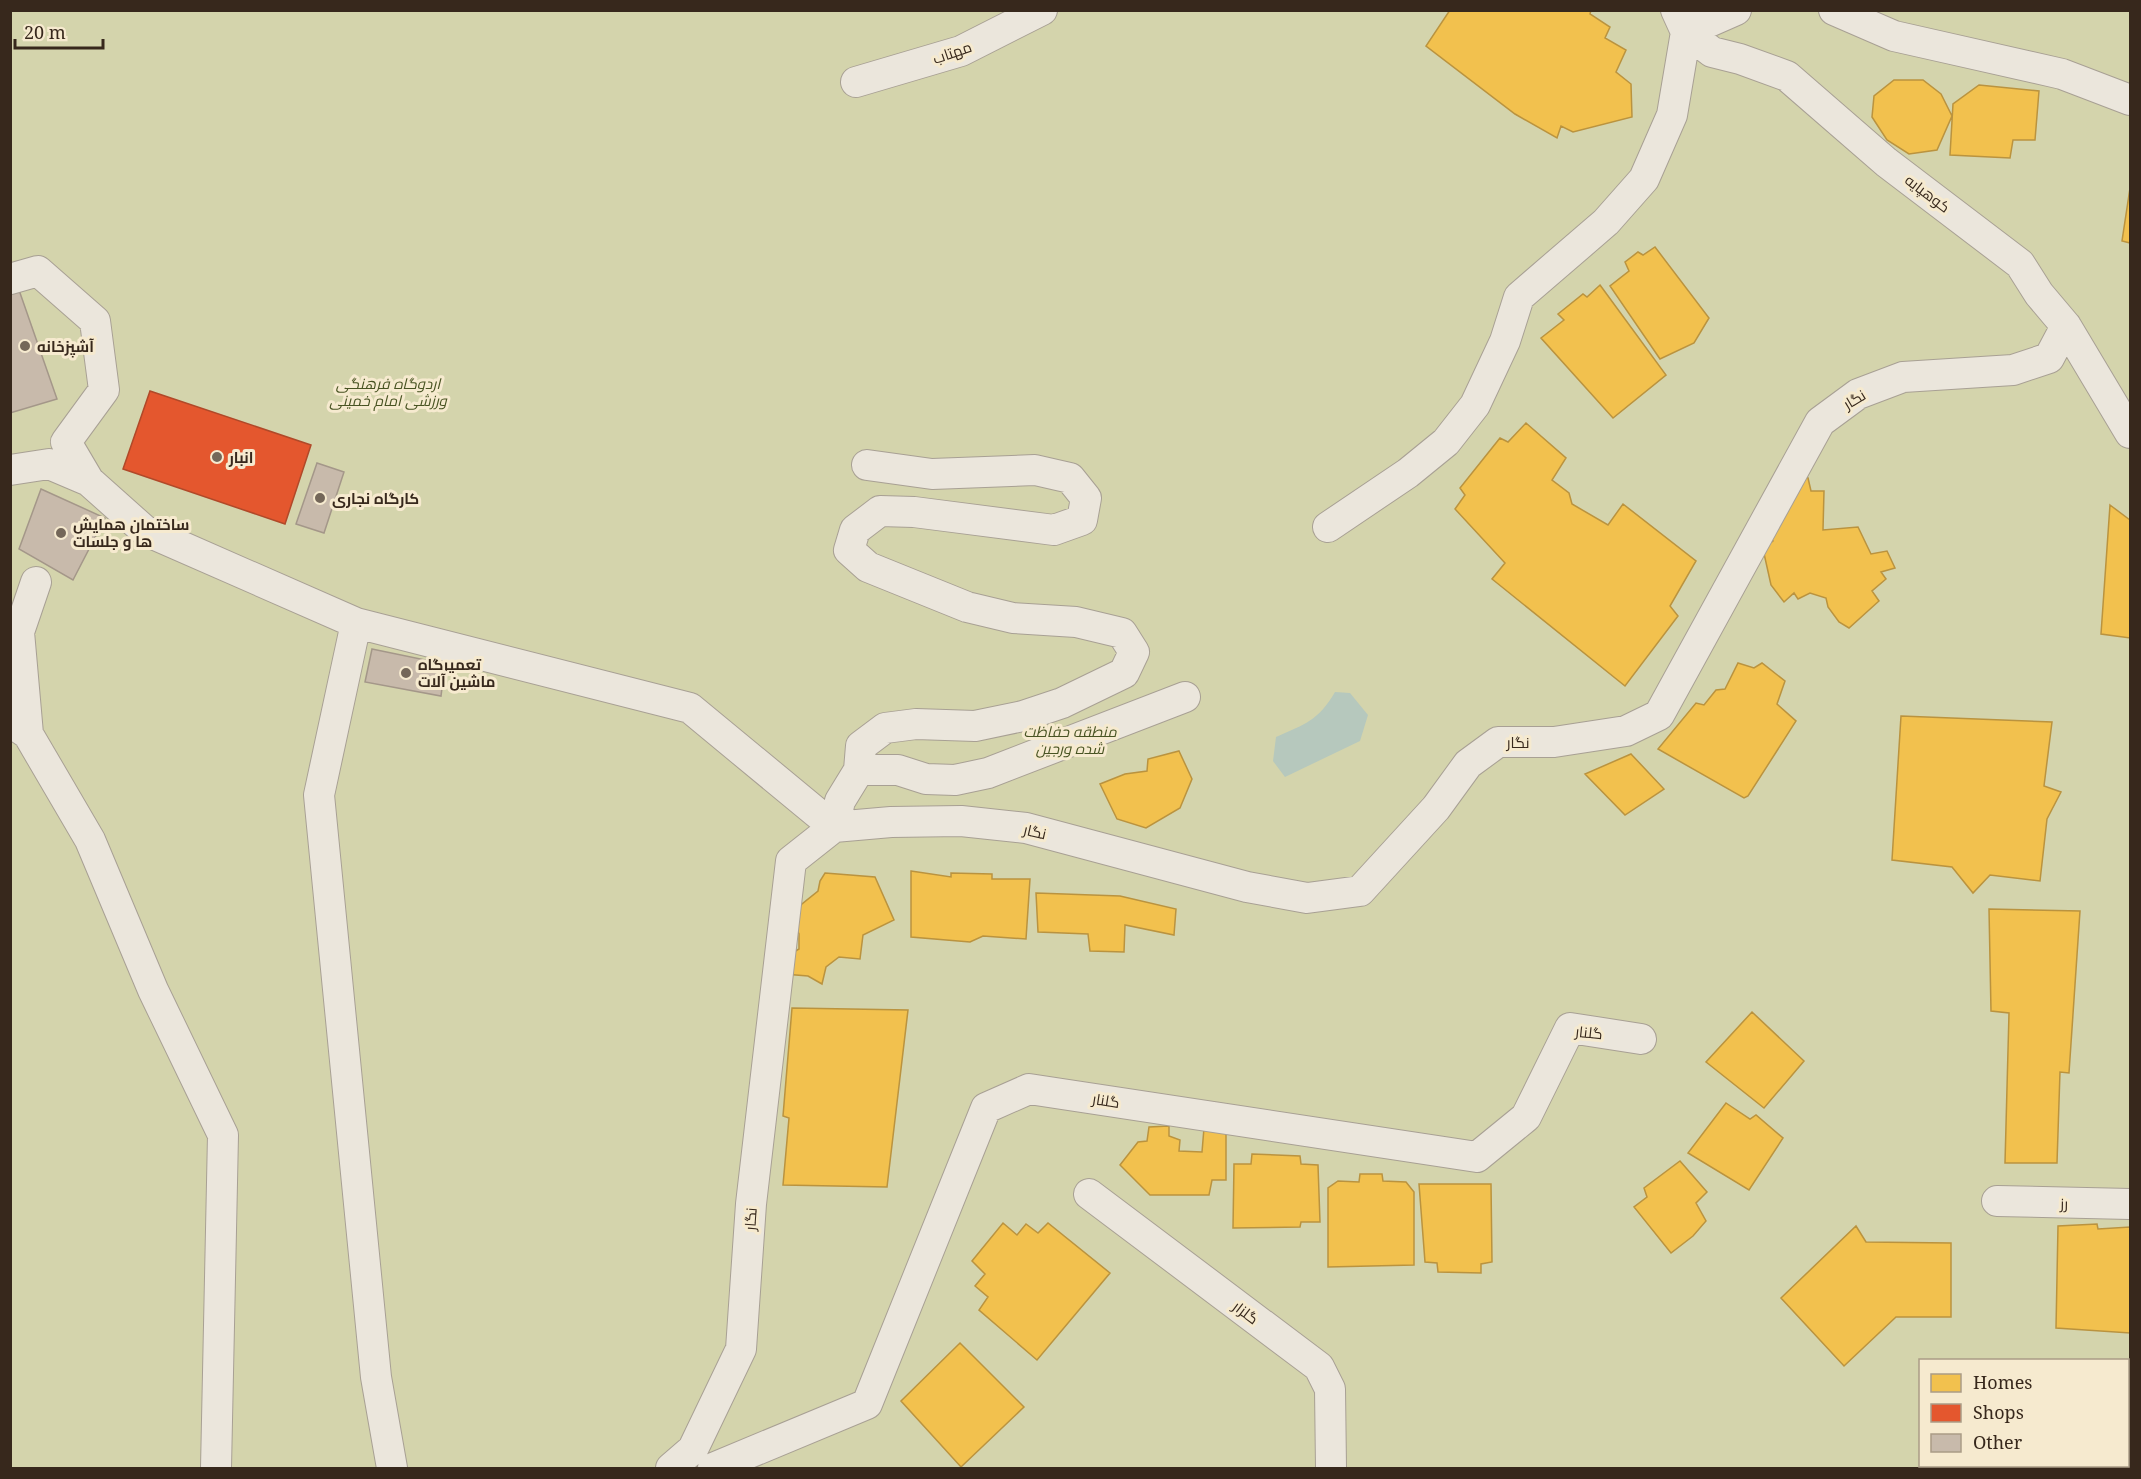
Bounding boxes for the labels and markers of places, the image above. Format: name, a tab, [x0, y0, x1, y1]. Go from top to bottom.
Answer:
place label: آشپزخانه	[37, 336, 94, 358]
marker: آشپزخانه	[18, 339, 32, 353]
place label: انبار	[228, 447, 253, 467]
marker: انبار	[210, 450, 224, 464]
place label: کارگاه نجاری	[332, 488, 419, 508]
marker: کارگاه نجاری	[313, 491, 327, 505]
place label: ساختمان همایش ها و جلسات	[73, 514, 189, 551]
marker: ساختمان همایش ها و جلسات	[54, 526, 68, 540]
place label: تعمیرگاه ماشین آلات	[418, 654, 495, 691]
marker: تعمیرگاه ماشین آلات	[399, 666, 413, 680]

